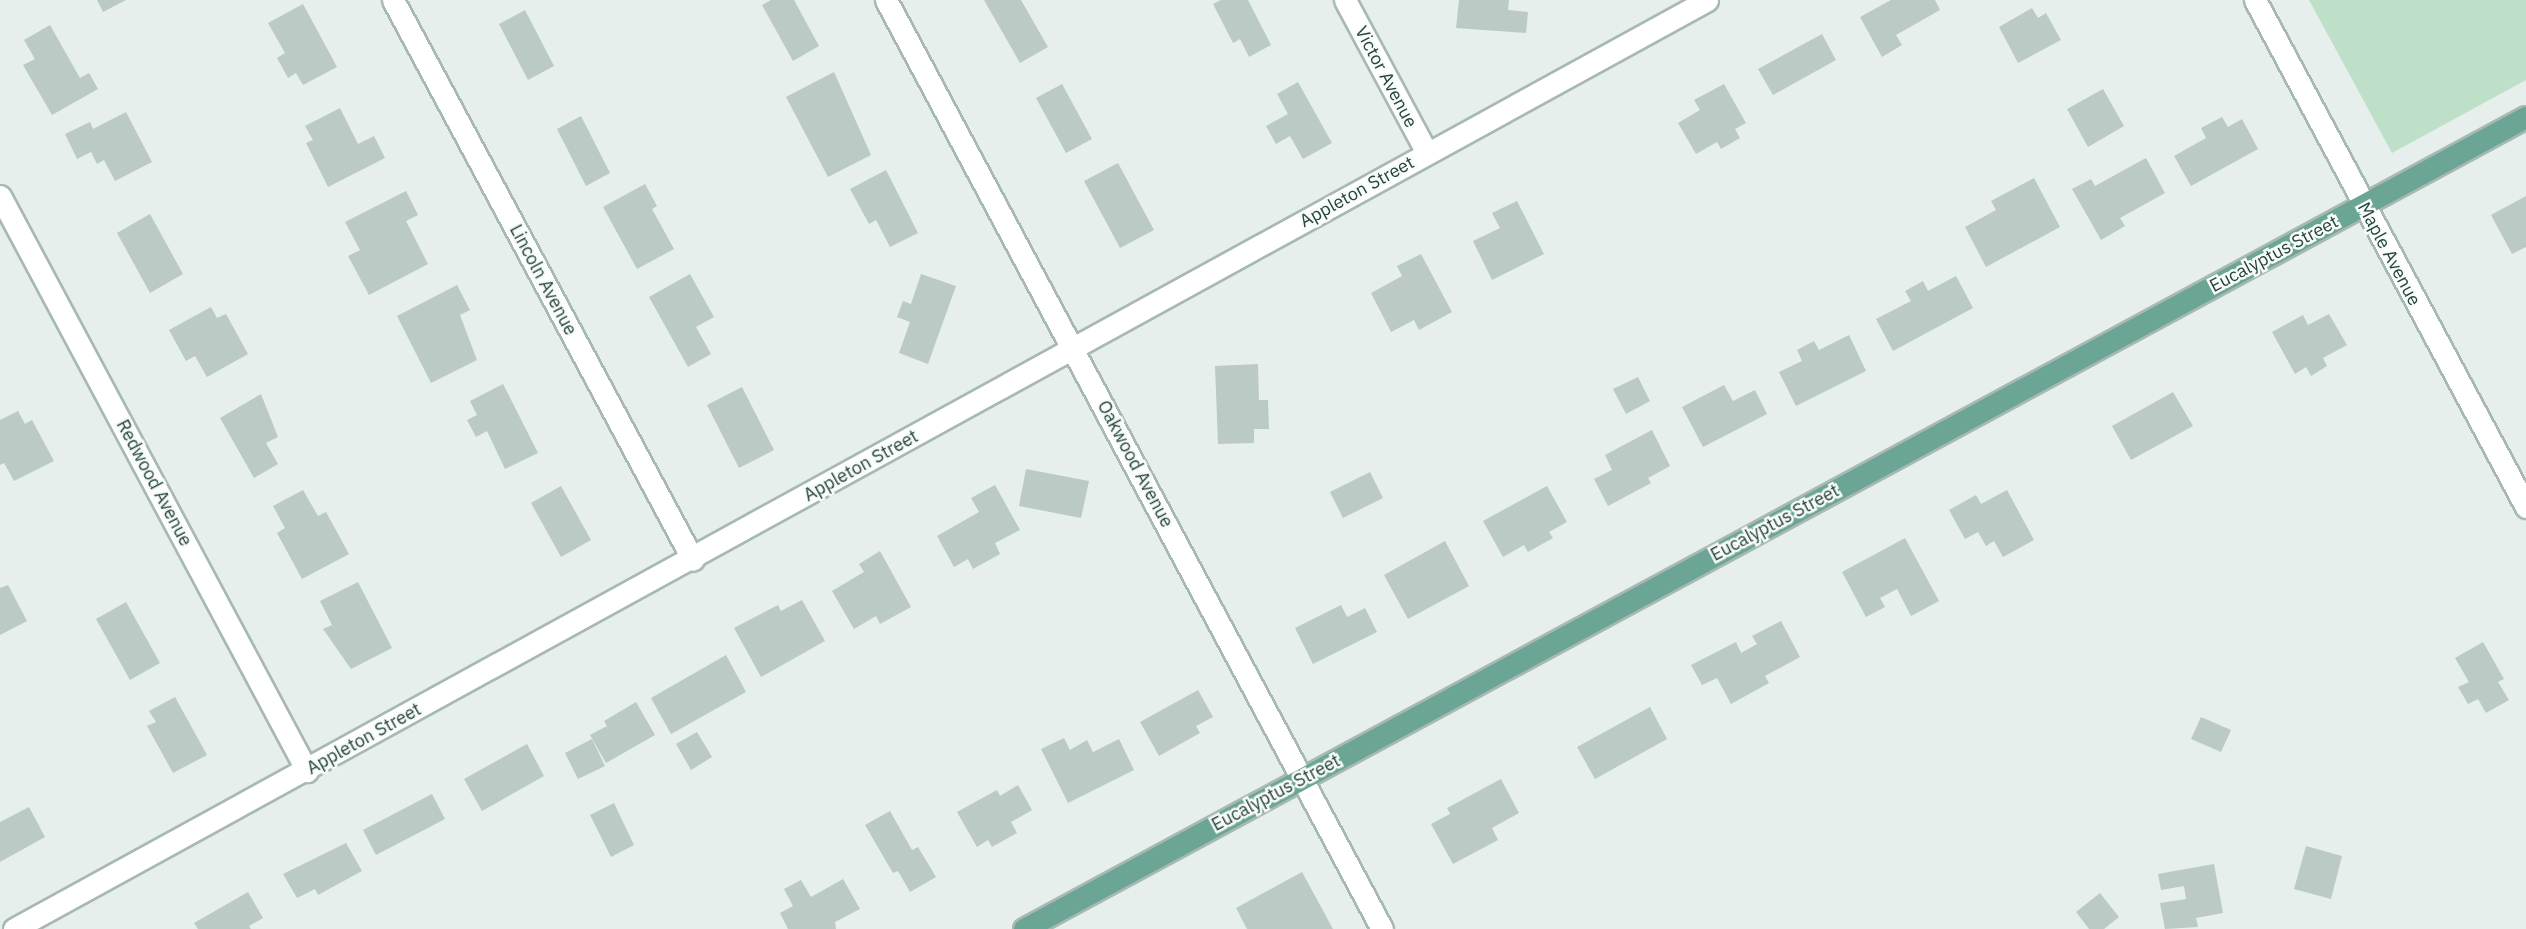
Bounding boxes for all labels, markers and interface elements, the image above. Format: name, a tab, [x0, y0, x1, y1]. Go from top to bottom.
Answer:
street label: Victor Avenue	[1350, 23, 1422, 131]
street label: Appleton Street	[1296, 152, 1418, 232]
street label: Maple Avenue	[2353, 199, 2425, 309]
street label: Eucalyptus Street	[2206, 211, 2342, 297]
street label: Lincoln Avenue	[505, 221, 581, 339]
street label: Oakwood Avenue	[1092, 397, 1178, 531]
street label: Redwood Avenue	[112, 416, 196, 550]
street label: Appleton Street	[800, 426, 922, 506]
street label: Eucalyptus Street	[1707, 480, 1843, 566]
street label: Appleton Street	[303, 699, 425, 779]
street label: Eucalyptus Street	[1208, 750, 1344, 836]

